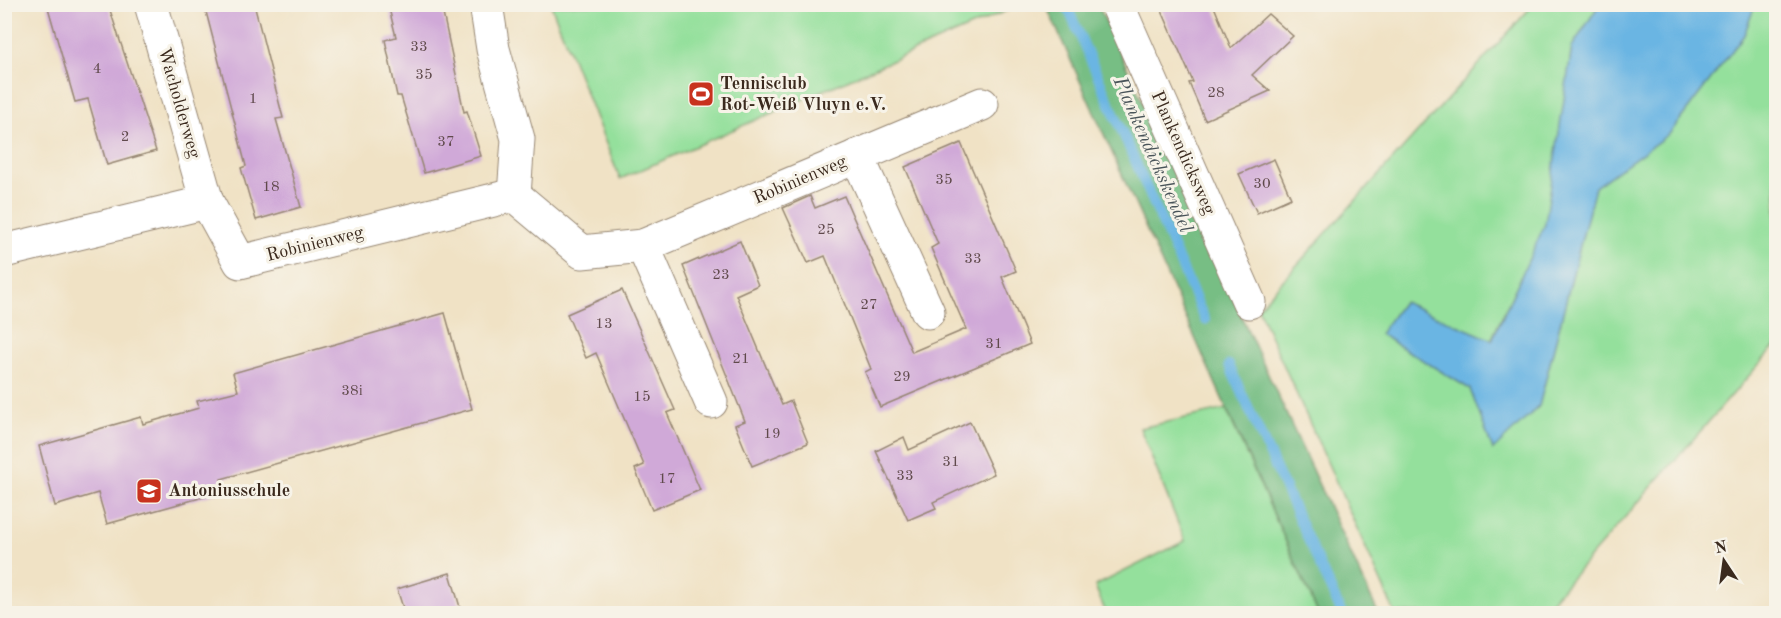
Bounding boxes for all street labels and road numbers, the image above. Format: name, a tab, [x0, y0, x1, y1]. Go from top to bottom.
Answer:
street label: Wacholderweg	[155, 46, 203, 161]
street label: Plankendicksweg	[1148, 88, 1218, 218]
street label: Robinienweg	[751, 152, 850, 208]
street label: Robinienweg	[265, 223, 366, 265]

